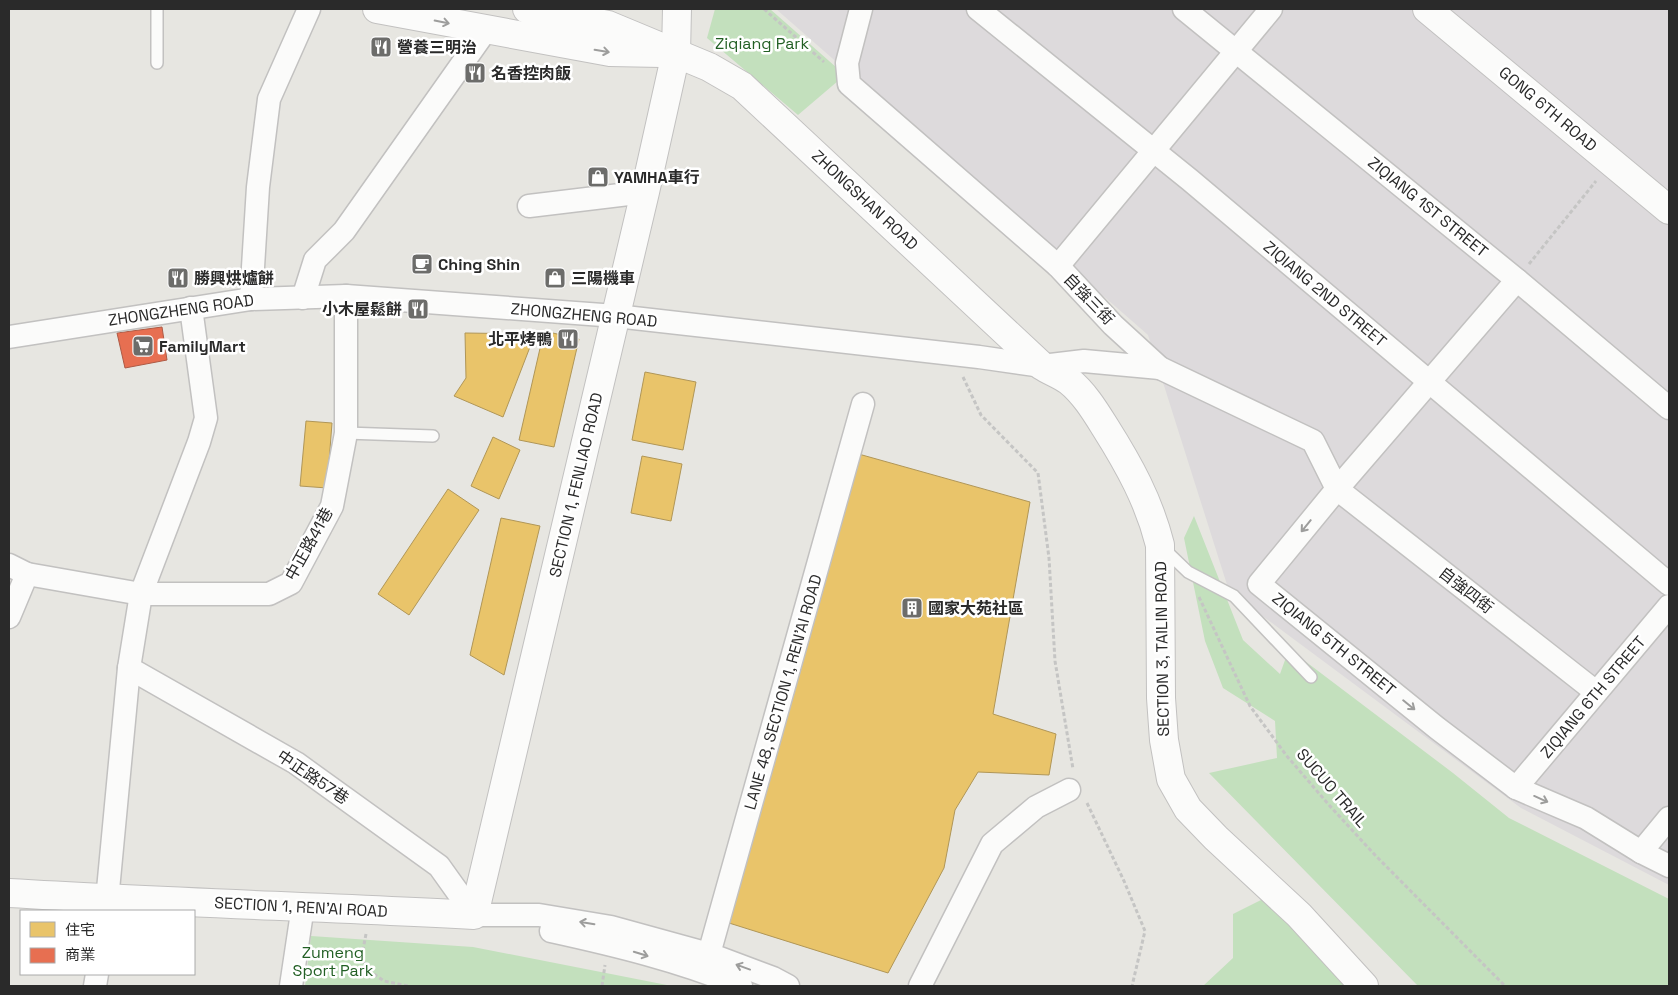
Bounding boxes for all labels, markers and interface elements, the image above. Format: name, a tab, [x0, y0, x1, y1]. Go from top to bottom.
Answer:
one-way arrow	[434, 17, 450, 27]
park label: Ziqiang Park	[715, 33, 809, 54]
restaurant icon: 營養三明治	[369, 35, 393, 59]
place label: 營養三明治	[397, 37, 477, 58]
one-way arrow	[594, 46, 610, 56]
restaurant icon: 名香控肉飯	[463, 61, 487, 85]
street label: GONG 6TH ROAD	[1495, 62, 1601, 156]
place label: 名香控肉飯	[491, 63, 571, 84]
street label: ZHONGSHAN ROAD	[807, 145, 923, 255]
street label: ZIQIANG 1ST STREET	[1364, 152, 1492, 262]
shop icon: YAMHA車行	[586, 165, 610, 189]
place label: YAMHA車行	[614, 167, 700, 188]
street label: ZIQIANG 2ND STREET	[1259, 236, 1391, 352]
cafe icon: Ching Shin	[410, 252, 434, 276]
place label: Ching Shin	[438, 254, 520, 275]
restaurant icon: 勝興烘爐餅	[166, 266, 190, 290]
shop icon: 三陽機車	[543, 266, 567, 290]
place label: 勝興烘爐餅	[194, 268, 274, 289]
place label: 三陽機車	[571, 268, 635, 289]
street label: 自強三街	[1059, 269, 1119, 329]
street label: ZHONGZHENG ROAD	[107, 289, 255, 331]
restaurant icon: 小木屋鬆餅	[406, 297, 430, 321]
street label: ZHONGZHENG ROAD	[510, 298, 658, 332]
place label: 小木屋鬆餅	[322, 299, 402, 320]
restaurant icon: 北平烤鴨	[556, 327, 580, 351]
place label: 北平烤鴨	[488, 329, 552, 350]
supermarket icon: FamilyMart	[131, 334, 155, 358]
place label: FamilyMart	[159, 336, 246, 357]
street label: SECTION 1, FENLIAO ROAD	[545, 391, 607, 579]
street label: 中正路41巷	[280, 504, 338, 584]
one-way arrow	[1300, 520, 1312, 533]
street label: SECTION 3, TAILIN ROAD	[1150, 561, 1174, 737]
street label: 自強四街	[1434, 562, 1498, 618]
street label: LANE 48, SECTION 1, REN'AI ROAD	[739, 572, 827, 812]
street label: ZIQIANG 5TH STREET	[1268, 588, 1400, 700]
building icon: 國家大苑社區	[900, 596, 924, 620]
place label: 國家大苑社區	[928, 598, 1024, 619]
street label: ZIQIANG 6TH STREET	[1536, 632, 1650, 762]
one-way arrow	[1402, 700, 1415, 711]
street label: SUCUO TRAIL	[1292, 744, 1372, 832]
street label: 中正路57巷	[273, 745, 353, 809]
one-way arrow	[1533, 794, 1548, 804]
street label: SECTION 1, REN'AI ROAD	[214, 892, 388, 922]
legend	[20, 910, 195, 975]
one-way arrow	[580, 918, 596, 928]
text: 住宅	[65, 920, 95, 939]
park label: Zumeng Sport Park	[293, 942, 374, 981]
text: 商業	[65, 945, 95, 964]
one-way arrow	[633, 949, 649, 959]
one-way arrow	[736, 962, 752, 971]

